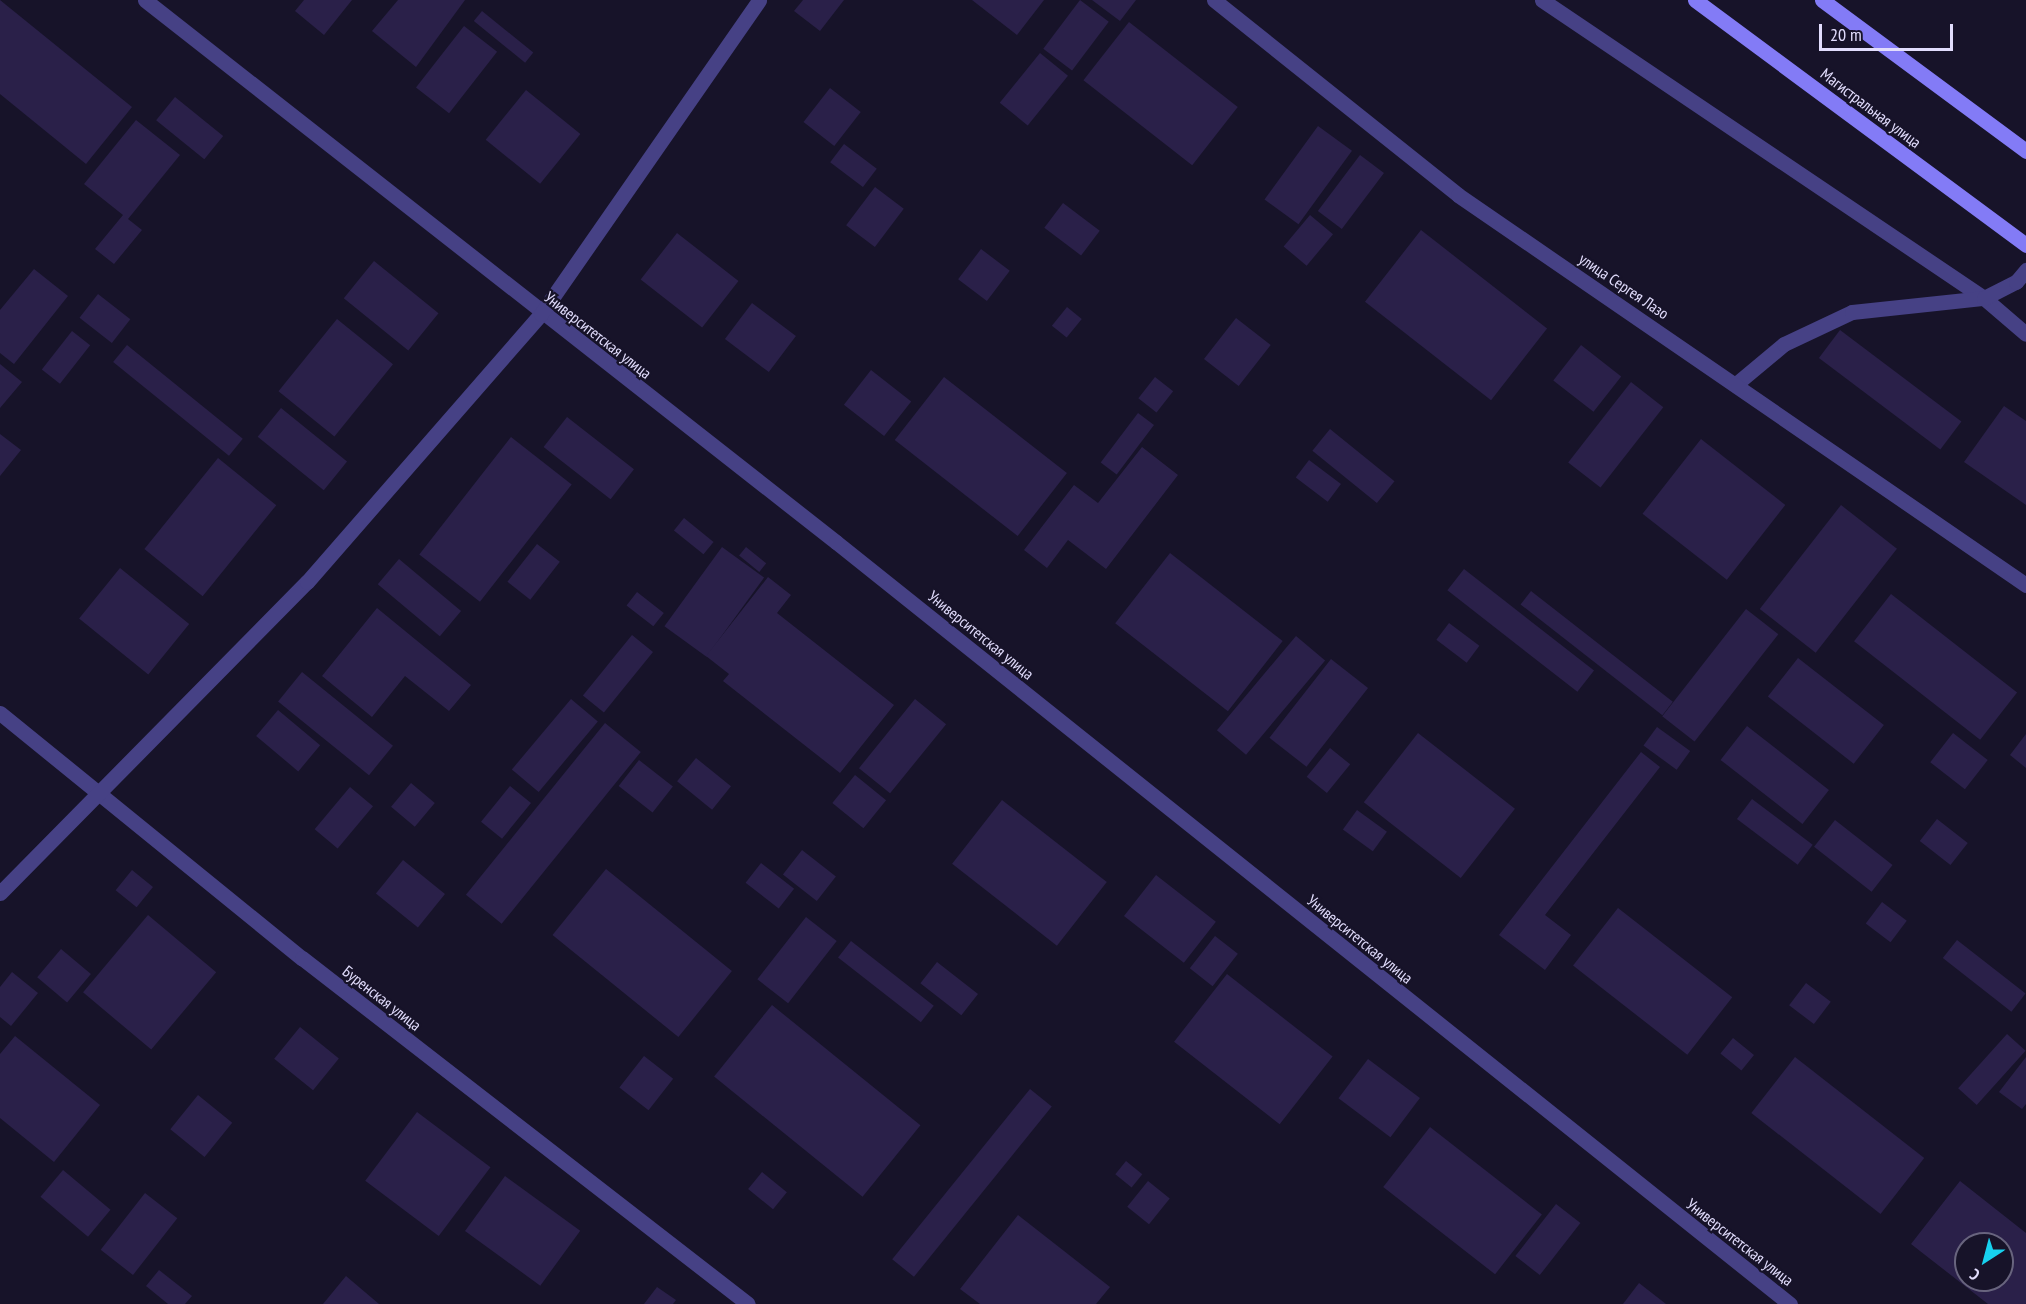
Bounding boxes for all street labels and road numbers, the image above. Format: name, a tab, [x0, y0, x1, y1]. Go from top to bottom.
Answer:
street label: Магистральная улица	[1817, 64, 1925, 152]
street label: улица Сергея Лазо	[1575, 249, 1673, 323]
street label: Университетская улица	[541, 287, 655, 383]
street label: Университетская улица	[924, 587, 1038, 683]
street label: Университетская улица	[1303, 891, 1417, 987]
street label: Буренская улица	[339, 961, 425, 1035]
street label: Университетская улица	[1683, 1194, 1797, 1290]

